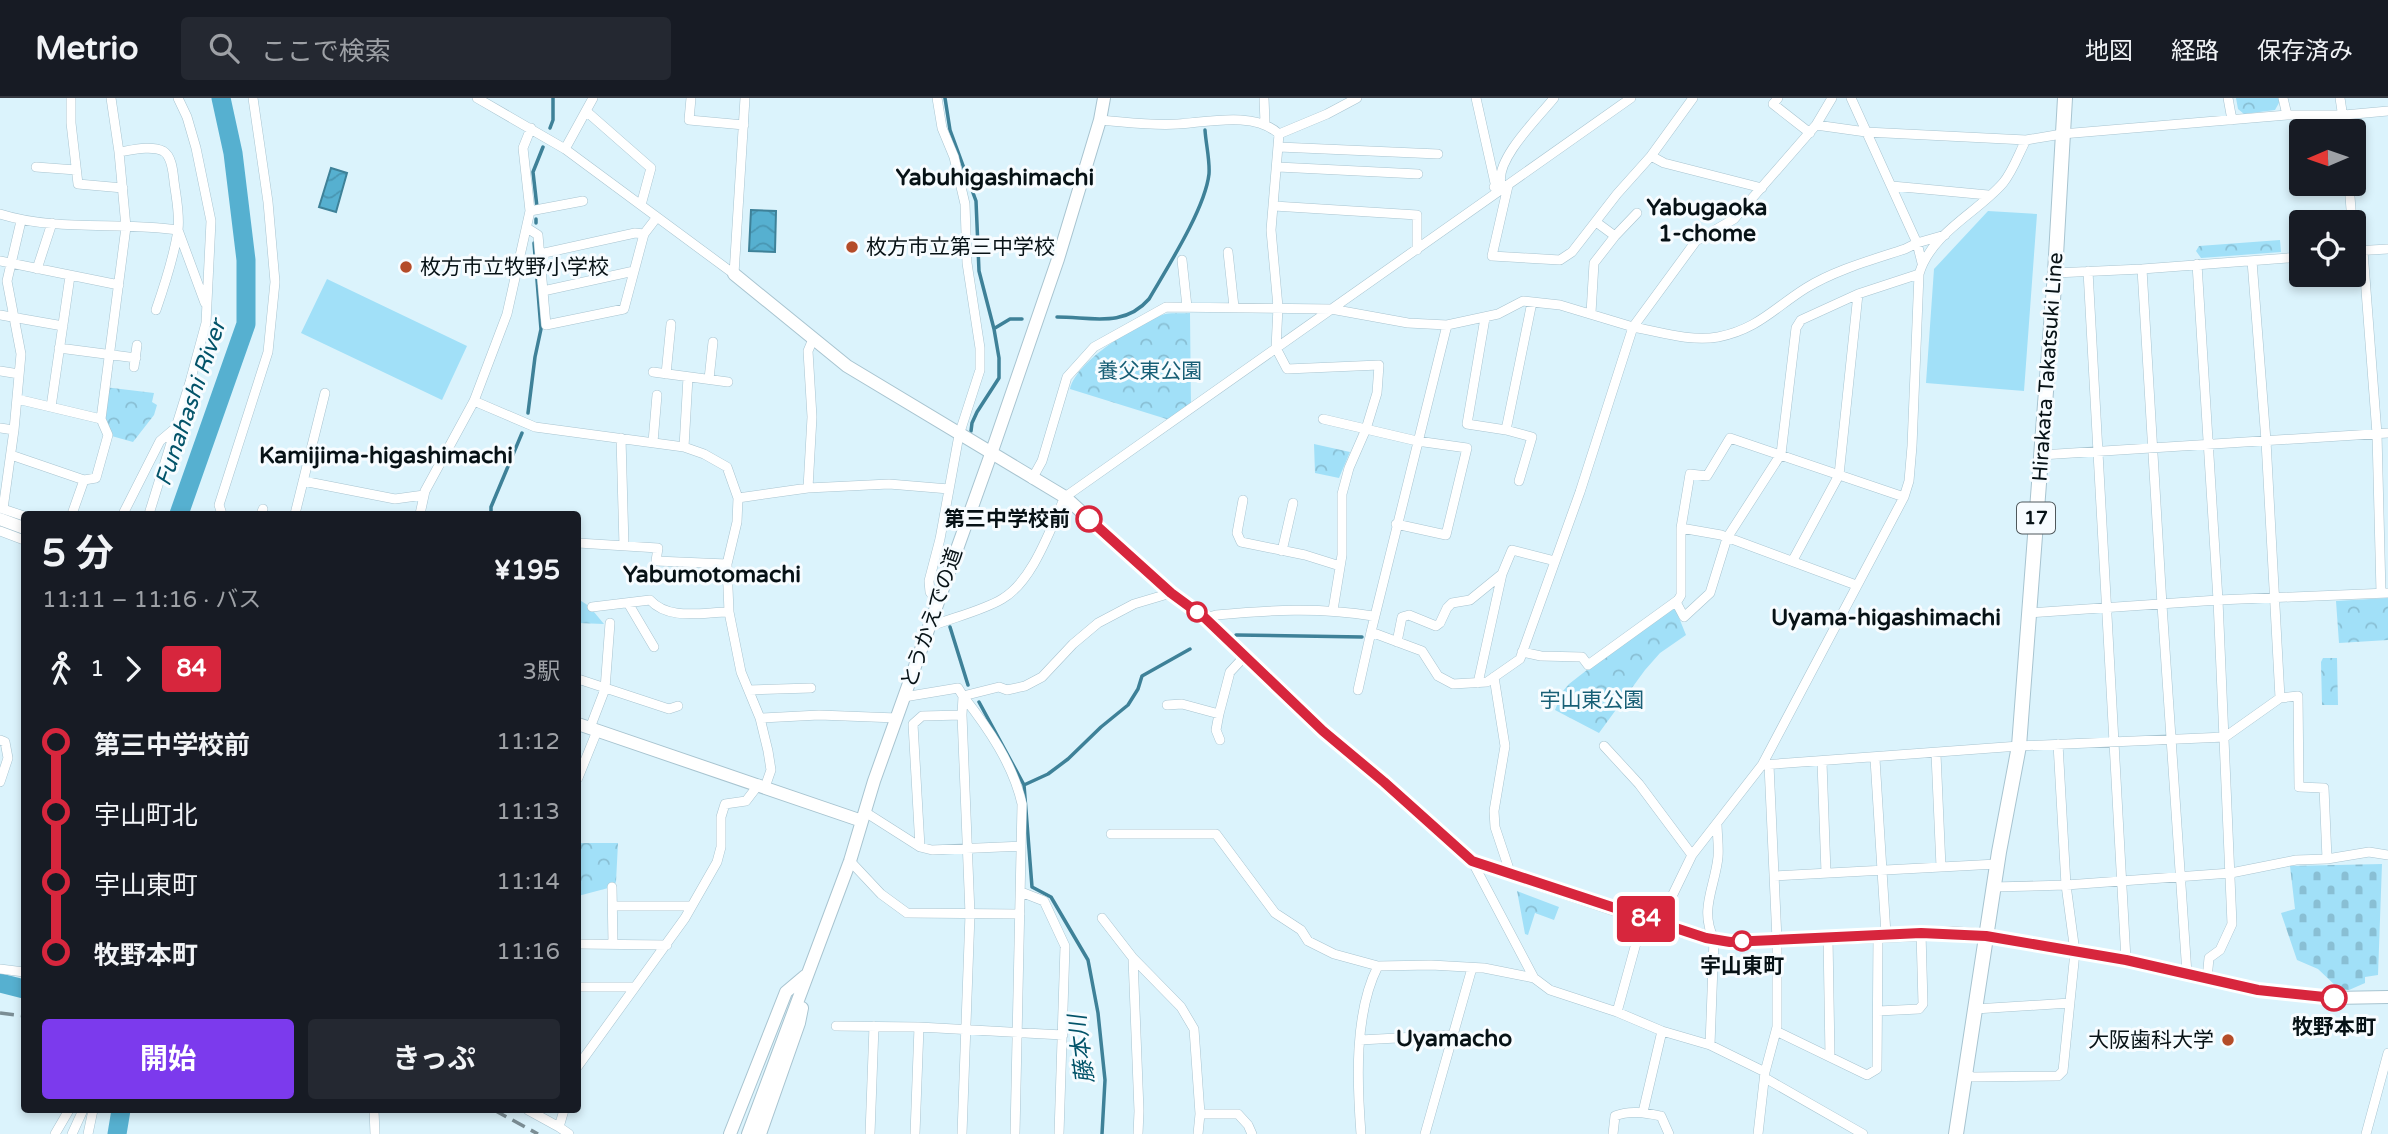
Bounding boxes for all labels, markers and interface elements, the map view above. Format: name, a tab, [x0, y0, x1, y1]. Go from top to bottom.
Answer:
search box	[181, 17, 671, 80]
text: Metrio	[35, 29, 139, 68]
icon: search	[205, 29, 243, 67]
text: ここで検索	[261, 36, 391, 67]
text: 地図	[2085, 37, 2133, 66]
text: 経路	[2171, 37, 2219, 66]
text: 保存済み	[2257, 37, 2353, 66]
north arrow	[2289, 119, 2366, 196]
map controls	[2289, 119, 2366, 287]
district label: Yabuhigashimachi	[896, 164, 1094, 192]
district label: Yabugaoka 1-chome	[1647, 194, 1767, 248]
button: locate	[2289, 210, 2366, 287]
place label: 枚方市立第三中学校	[866, 235, 1055, 260]
marker: 枚方市立第三中学校	[844, 239, 860, 255]
street label: Hirakata Takatsuki Line	[2028, 252, 2068, 482]
place label: 枚方市立牧野小学校	[420, 255, 609, 280]
marker: 枚方市立牧野小学校	[398, 259, 414, 275]
water label: Funahashi River	[149, 313, 234, 490]
park label: 養父東公園	[1098, 359, 1203, 384]
district label: Kamijima-higashimachi	[259, 442, 513, 470]
road number: 17	[2017, 502, 2055, 534]
marker: 第三中学校前	[1076, 506, 1102, 532]
place label: 第三中学校前	[944, 507, 1070, 532]
text: 5 分	[42, 531, 114, 577]
street label: とうかえでの道	[896, 545, 968, 691]
text: ¥195	[494, 555, 560, 586]
district label: Yabumotomachi	[623, 561, 801, 589]
text: 11:11 – 11:16 · バス	[42, 586, 261, 614]
unlabelled marker	[1187, 602, 1207, 622]
district label: Uyama-higashimachi	[1771, 604, 2001, 632]
icon: walk	[42, 650, 80, 688]
icon: forward	[114, 650, 152, 688]
text: 84	[176, 654, 207, 683]
text: 1	[90, 655, 104, 683]
text: 3駅	[523, 658, 560, 686]
park label: 宇山東公園	[1540, 688, 1645, 713]
text: 11:12	[496, 728, 560, 756]
text: 第三中学校前	[94, 730, 250, 761]
text: 11:13	[496, 798, 560, 826]
text: 宇山町北	[94, 800, 198, 831]
text: 11:14	[496, 868, 560, 896]
text: 宇山東町	[94, 870, 198, 901]
line badge: 84	[1614, 896, 1678, 942]
text: 84	[1631, 904, 1661, 933]
marker: 宇山東町	[1732, 931, 1752, 951]
text: 11:16	[496, 938, 560, 966]
text: 牧野本町	[94, 940, 198, 971]
place label: 宇山東町	[1700, 954, 1784, 979]
marker: 牧野本町	[2321, 985, 2347, 1011]
water label: 藤本川	[1064, 1010, 1100, 1085]
place label: 牧野本町	[2292, 1015, 2376, 1040]
button: 開始	[42, 1019, 294, 1099]
button: きっぷ	[308, 1019, 560, 1099]
district label: Uyamacho	[1396, 1025, 1512, 1053]
place label: 大阪歯科大学	[2088, 1028, 2214, 1053]
marker: 大阪歯科大学	[2220, 1032, 2236, 1048]

